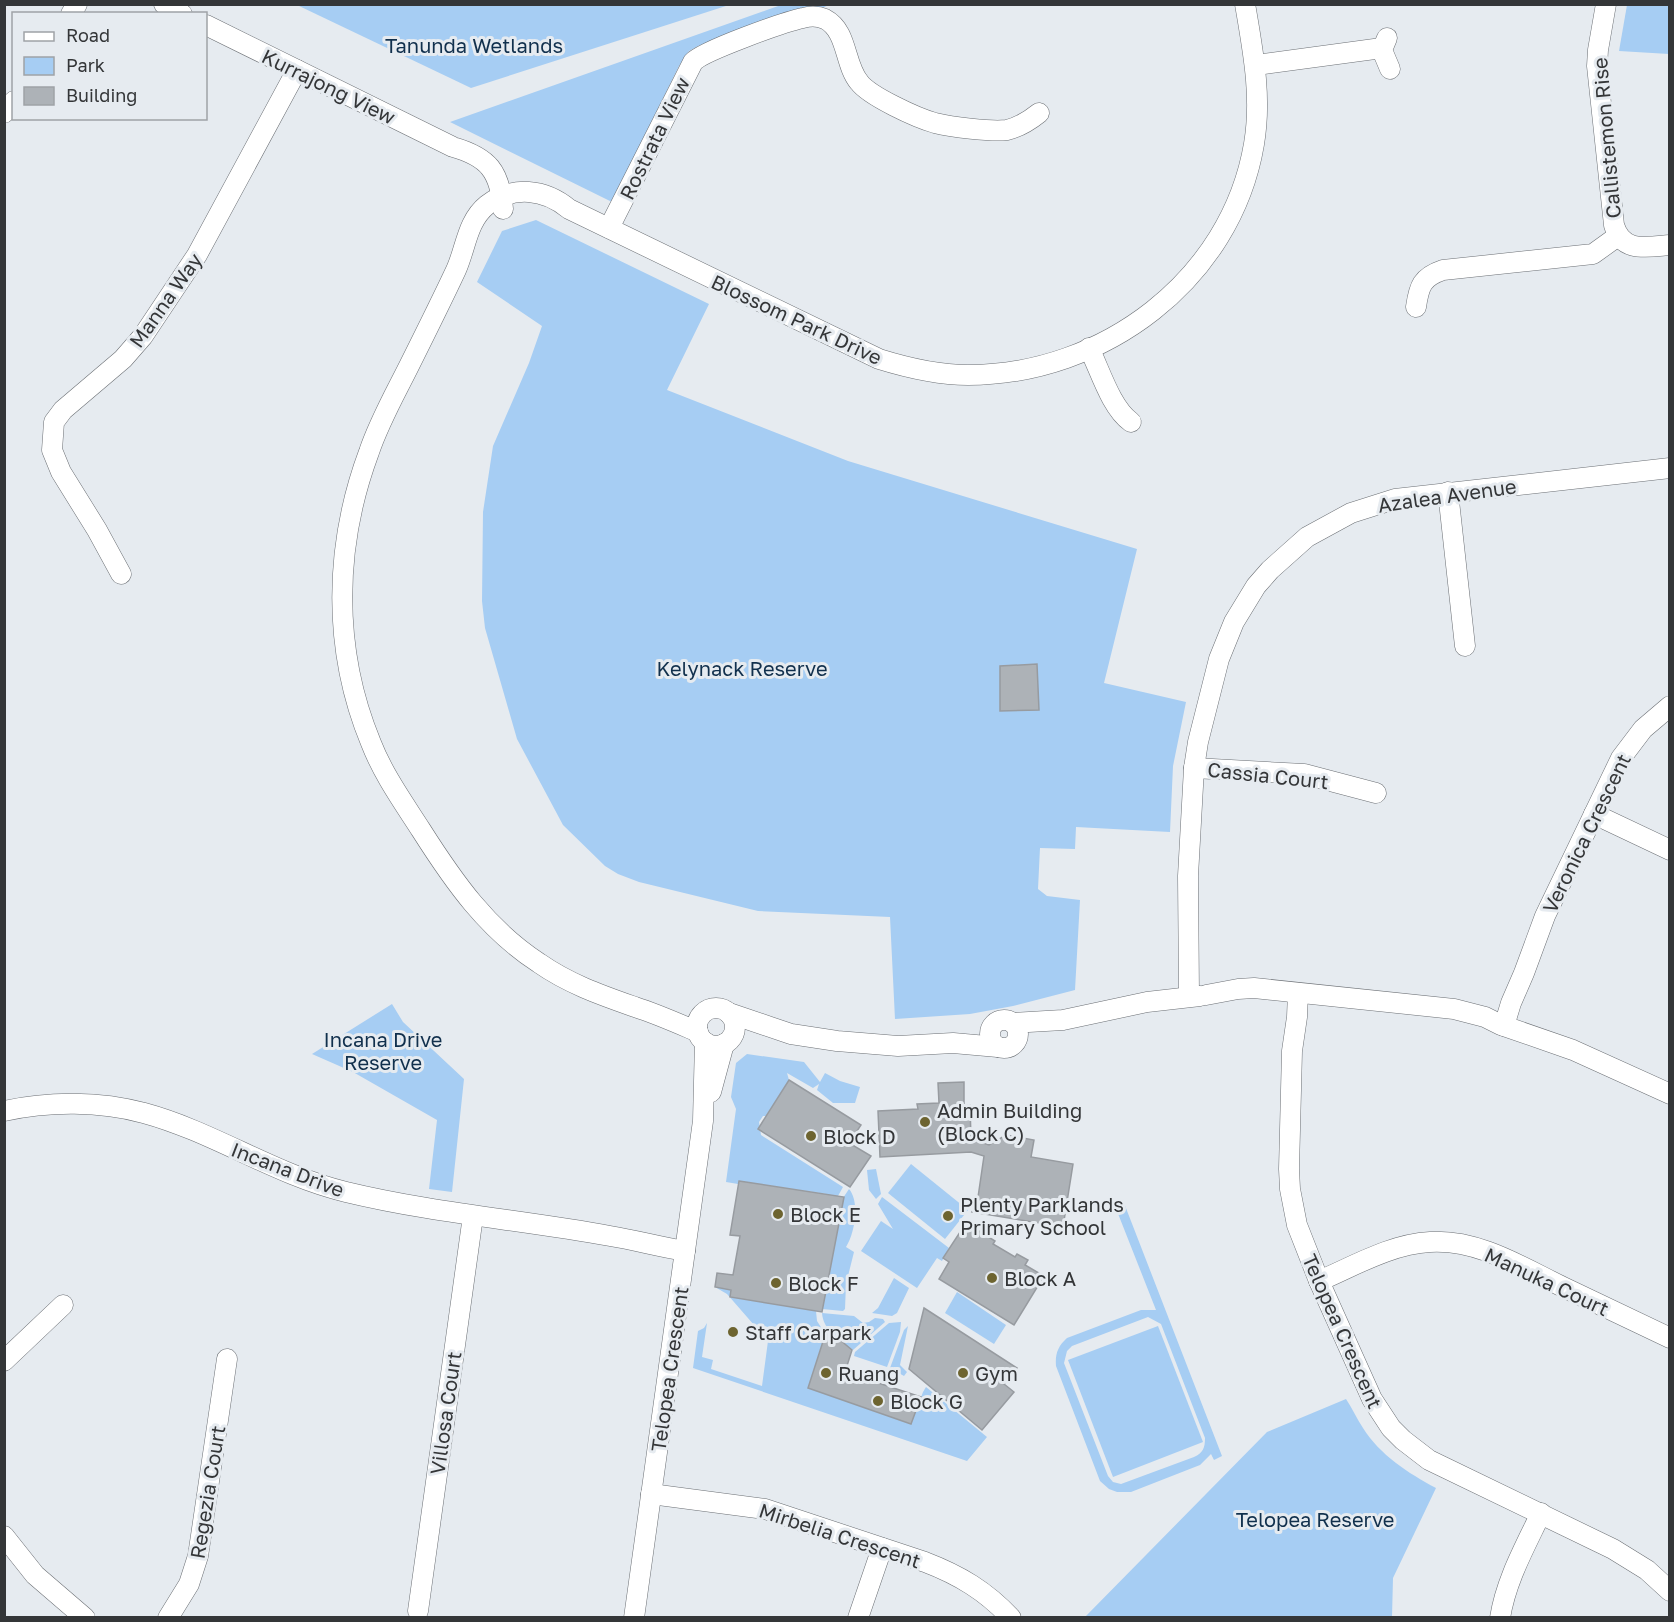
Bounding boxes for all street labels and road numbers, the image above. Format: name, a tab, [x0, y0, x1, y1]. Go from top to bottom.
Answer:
street label: Kurrajong View	[258, 43, 400, 129]
street label: Callistemon Rise	[1587, 57, 1625, 219]
street label: Rostrata View	[614, 73, 694, 203]
street label: Manna Way	[124, 248, 206, 352]
street label: Blossom Park Drive	[708, 269, 886, 369]
street label: Azalea Avenue	[1376, 473, 1518, 517]
street label: Veronica Crescent	[1537, 749, 1635, 917]
street label: Cassia Court	[1206, 757, 1330, 793]
street label: Incana Drive	[228, 1136, 348, 1202]
street label: Manuka Court	[1481, 1242, 1613, 1320]
street label: Telopea Crescent	[1298, 1250, 1388, 1412]
street label: Telopea Crescent	[646, 1285, 692, 1453]
street label: Villosa Court	[424, 1350, 466, 1476]
street label: Regezia Court	[185, 1424, 229, 1560]
street label: Mirbelia Crescent	[756, 1498, 924, 1572]

